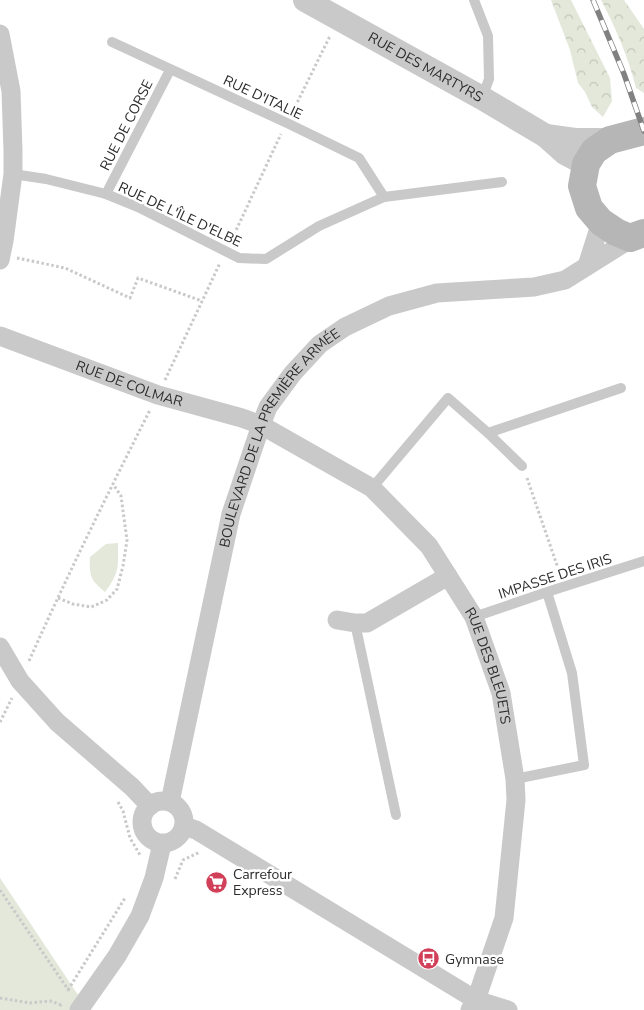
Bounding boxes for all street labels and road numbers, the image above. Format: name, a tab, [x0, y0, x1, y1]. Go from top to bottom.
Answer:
street label: RUE DES MARTYRS	[365, 28, 487, 107]
street label: RUE D'ITALIE	[220, 71, 305, 124]
street label: RUE DE CORSE	[95, 77, 157, 174]
street label: RUE DE L'ÎLE D'ELBE	[115, 178, 245, 251]
street label: BOULEVARD DE LA PREMIÈRE ARMÉE	[215, 324, 344, 549]
street label: RUE DE COLMAR	[73, 356, 185, 411]
street label: IMPASSE DES IRIS	[496, 549, 615, 604]
street label: RUE DES BLEUETS	[460, 604, 515, 726]

